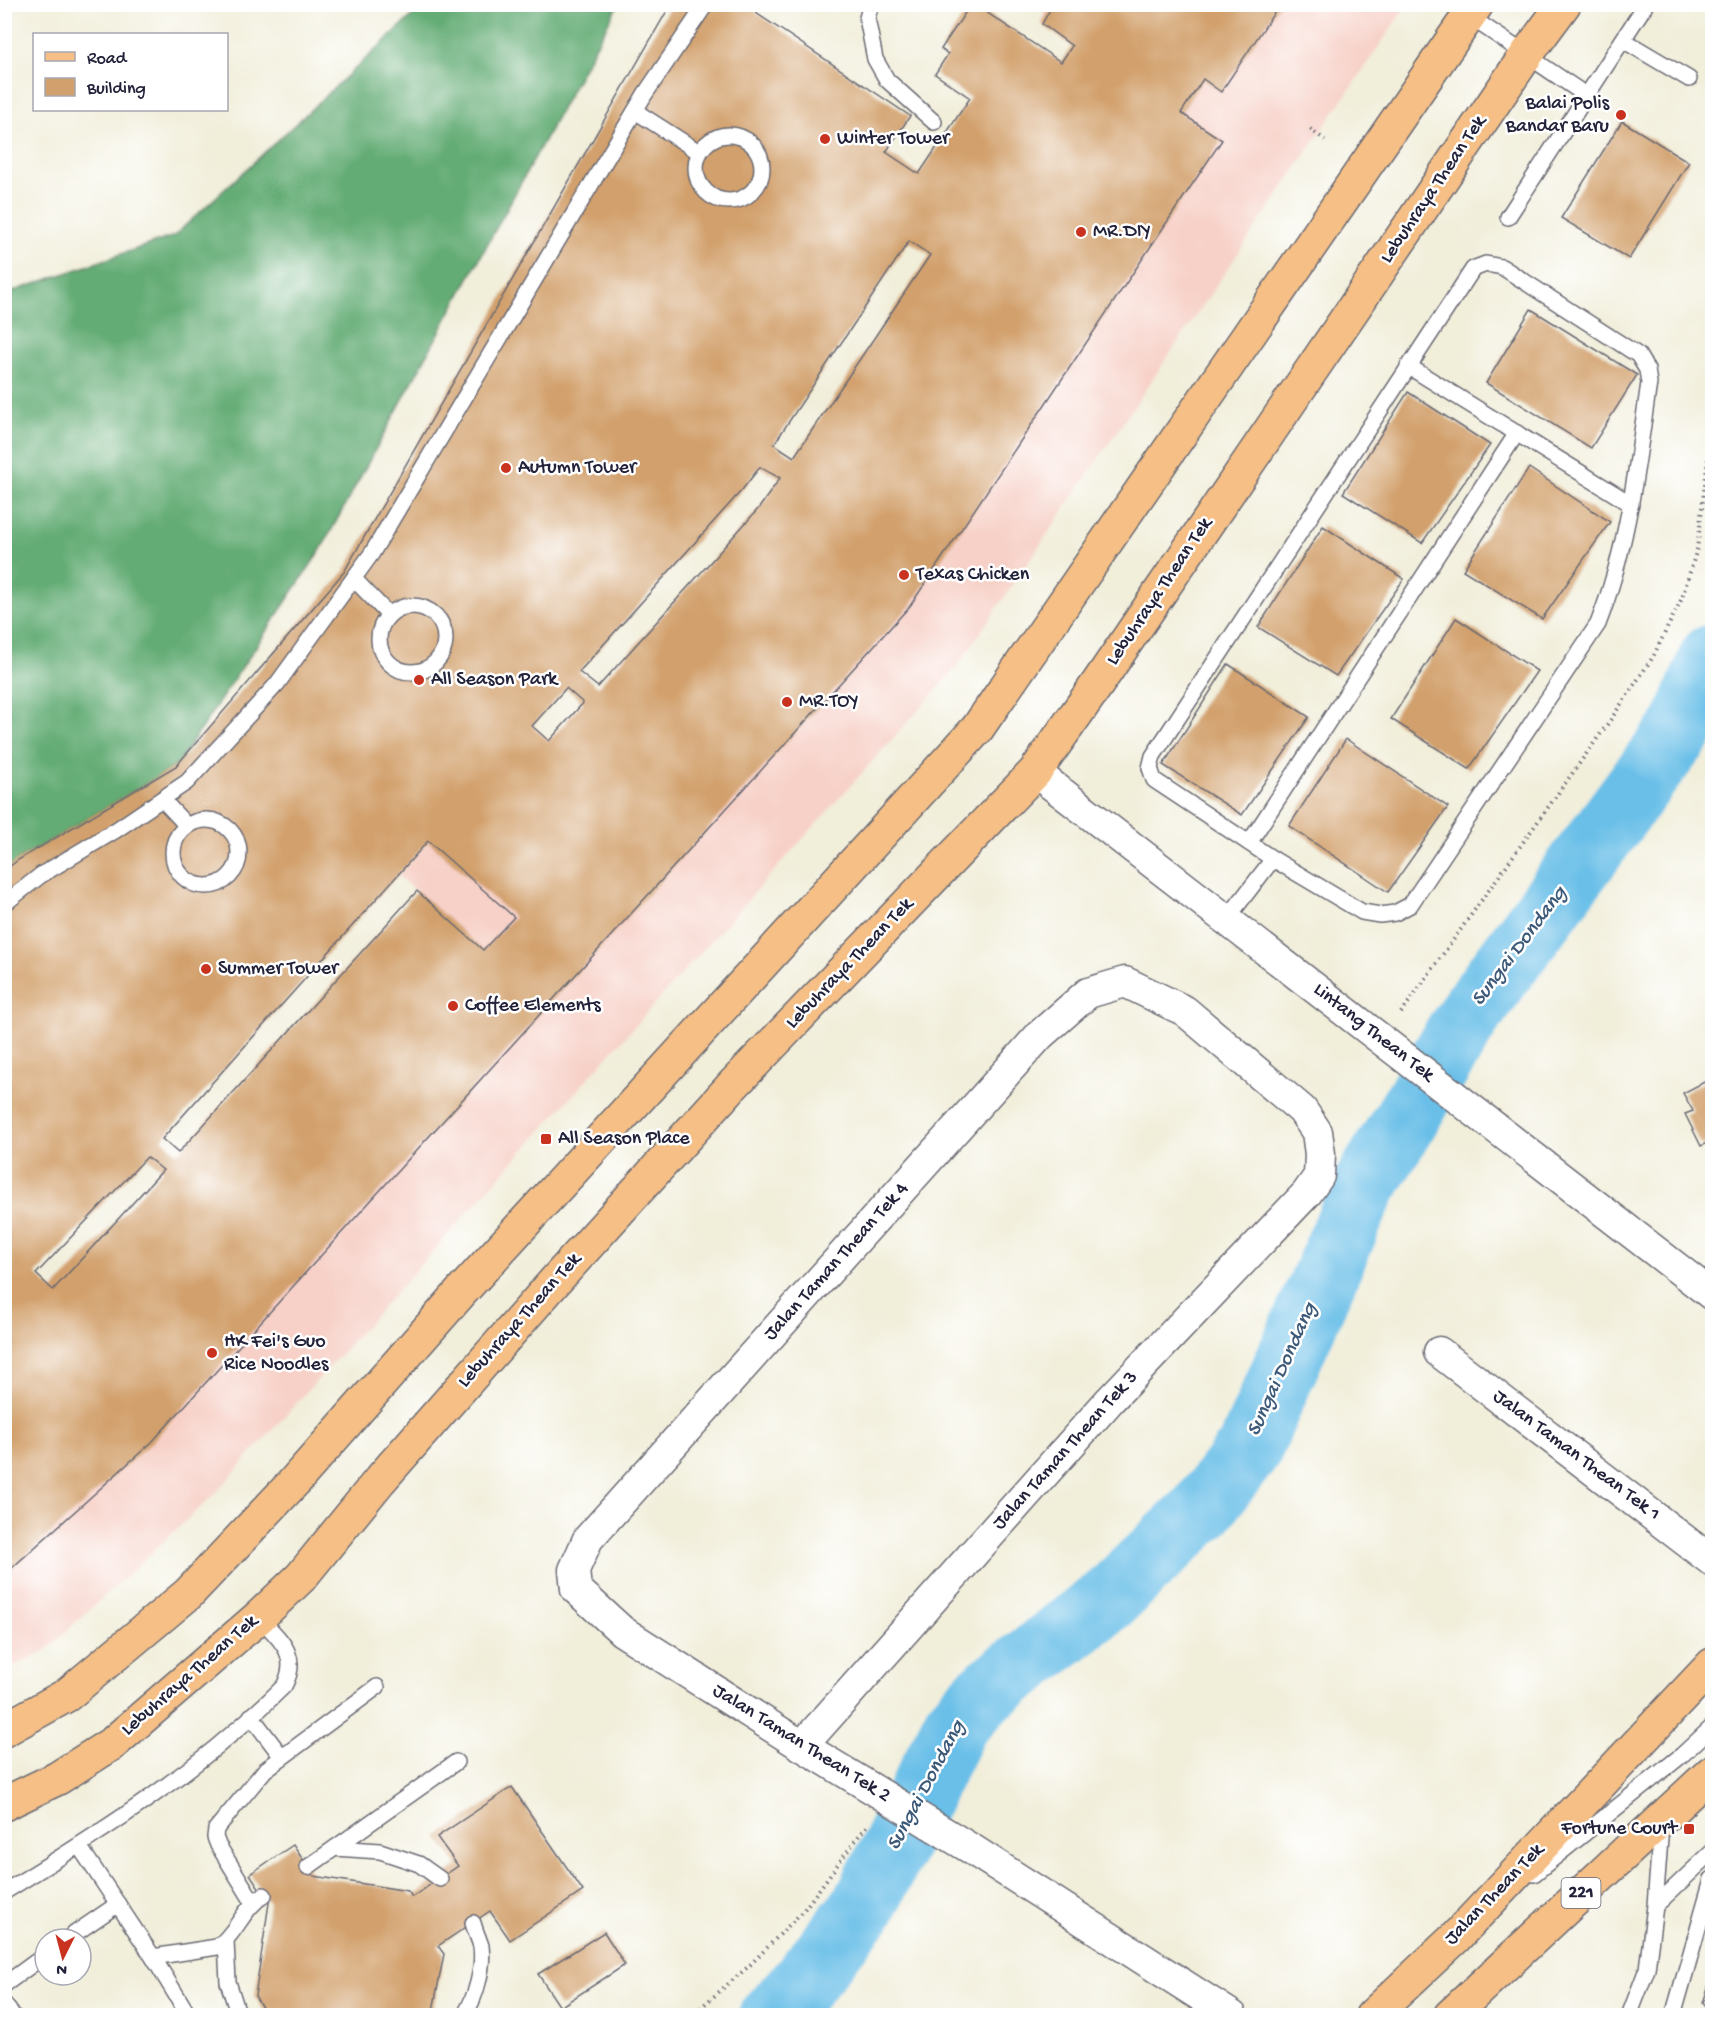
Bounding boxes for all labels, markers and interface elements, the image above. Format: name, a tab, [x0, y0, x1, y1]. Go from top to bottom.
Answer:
legend	[33, 33, 228, 111]
text: Road	[87, 49, 128, 70]
text: Building	[86, 79, 146, 100]
place label: Balai Polis Bandar Baru	[1505, 93, 1610, 139]
marker: Balai Polis Bandar Baru	[1614, 108, 1628, 122]
street label: Lebuhraya Thean Tek	[1376, 110, 1493, 268]
place label: Winter Tower	[837, 128, 951, 151]
marker: Winter Tower	[818, 132, 832, 146]
place label: MR.DIY	[1093, 221, 1151, 244]
marker: MR.DIY	[1074, 225, 1088, 239]
place label: Autumn Tower	[518, 457, 638, 480]
marker: Autumn Tower	[499, 461, 513, 475]
street label: Lebuhraya Thean Tek	[1102, 512, 1219, 670]
place label: Texas Chicken	[915, 564, 1030, 587]
marker: Texas Chicken	[897, 568, 911, 582]
place label: All Season Park	[431, 669, 559, 692]
marker: All Season Park	[412, 673, 426, 687]
place label: MR.TOY	[799, 691, 859, 714]
marker: MR.TOY	[780, 695, 794, 709]
water label: Sungai Dondang	[1467, 881, 1574, 1012]
street label: Lebuhraya Thean Tek	[782, 892, 920, 1034]
place label: Summer Tower	[218, 958, 340, 981]
marker: Summer Tower	[199, 962, 213, 976]
street label: Lintang Thean Tek	[1308, 979, 1440, 1089]
place label: Coffee Elements	[465, 995, 601, 1018]
marker: Coffee Elements	[446, 999, 460, 1013]
place label: All Season Place	[558, 1128, 690, 1151]
marker: All Season Place	[539, 1132, 553, 1146]
street label: Jalan Taman Thean Tek 4	[760, 1178, 914, 1346]
street label: Lebuhraya Thean Tek	[453, 1247, 588, 1393]
water label: Sungai Dondang	[1242, 1298, 1324, 1440]
place label: HK Fei's Guo Rice Noodles	[224, 1331, 329, 1377]
marker: HK Fei's Guo Rice Noodles	[205, 1346, 219, 1360]
street label: Jalan Taman Thean Tek 3	[989, 1367, 1143, 1535]
street label: Jalan Taman Thean Tek 1	[1488, 1386, 1664, 1526]
street label: Lebuhraya Thean Tek	[117, 1609, 264, 1742]
street label: Jalan Taman Thean Tek 2	[708, 1680, 894, 1808]
water label: Sungai Dondang	[882, 1715, 973, 1855]
place label: Fortune Court	[1560, 1818, 1679, 1841]
marker: Fortune Court	[1682, 1822, 1696, 1836]
street label: Jalan Thean Tek	[1441, 1838, 1551, 1951]
road number: 221	[1562, 1878, 1600, 1908]
north arrow	[33, 1927, 93, 1987]
text: N	[55, 1958, 68, 1978]

